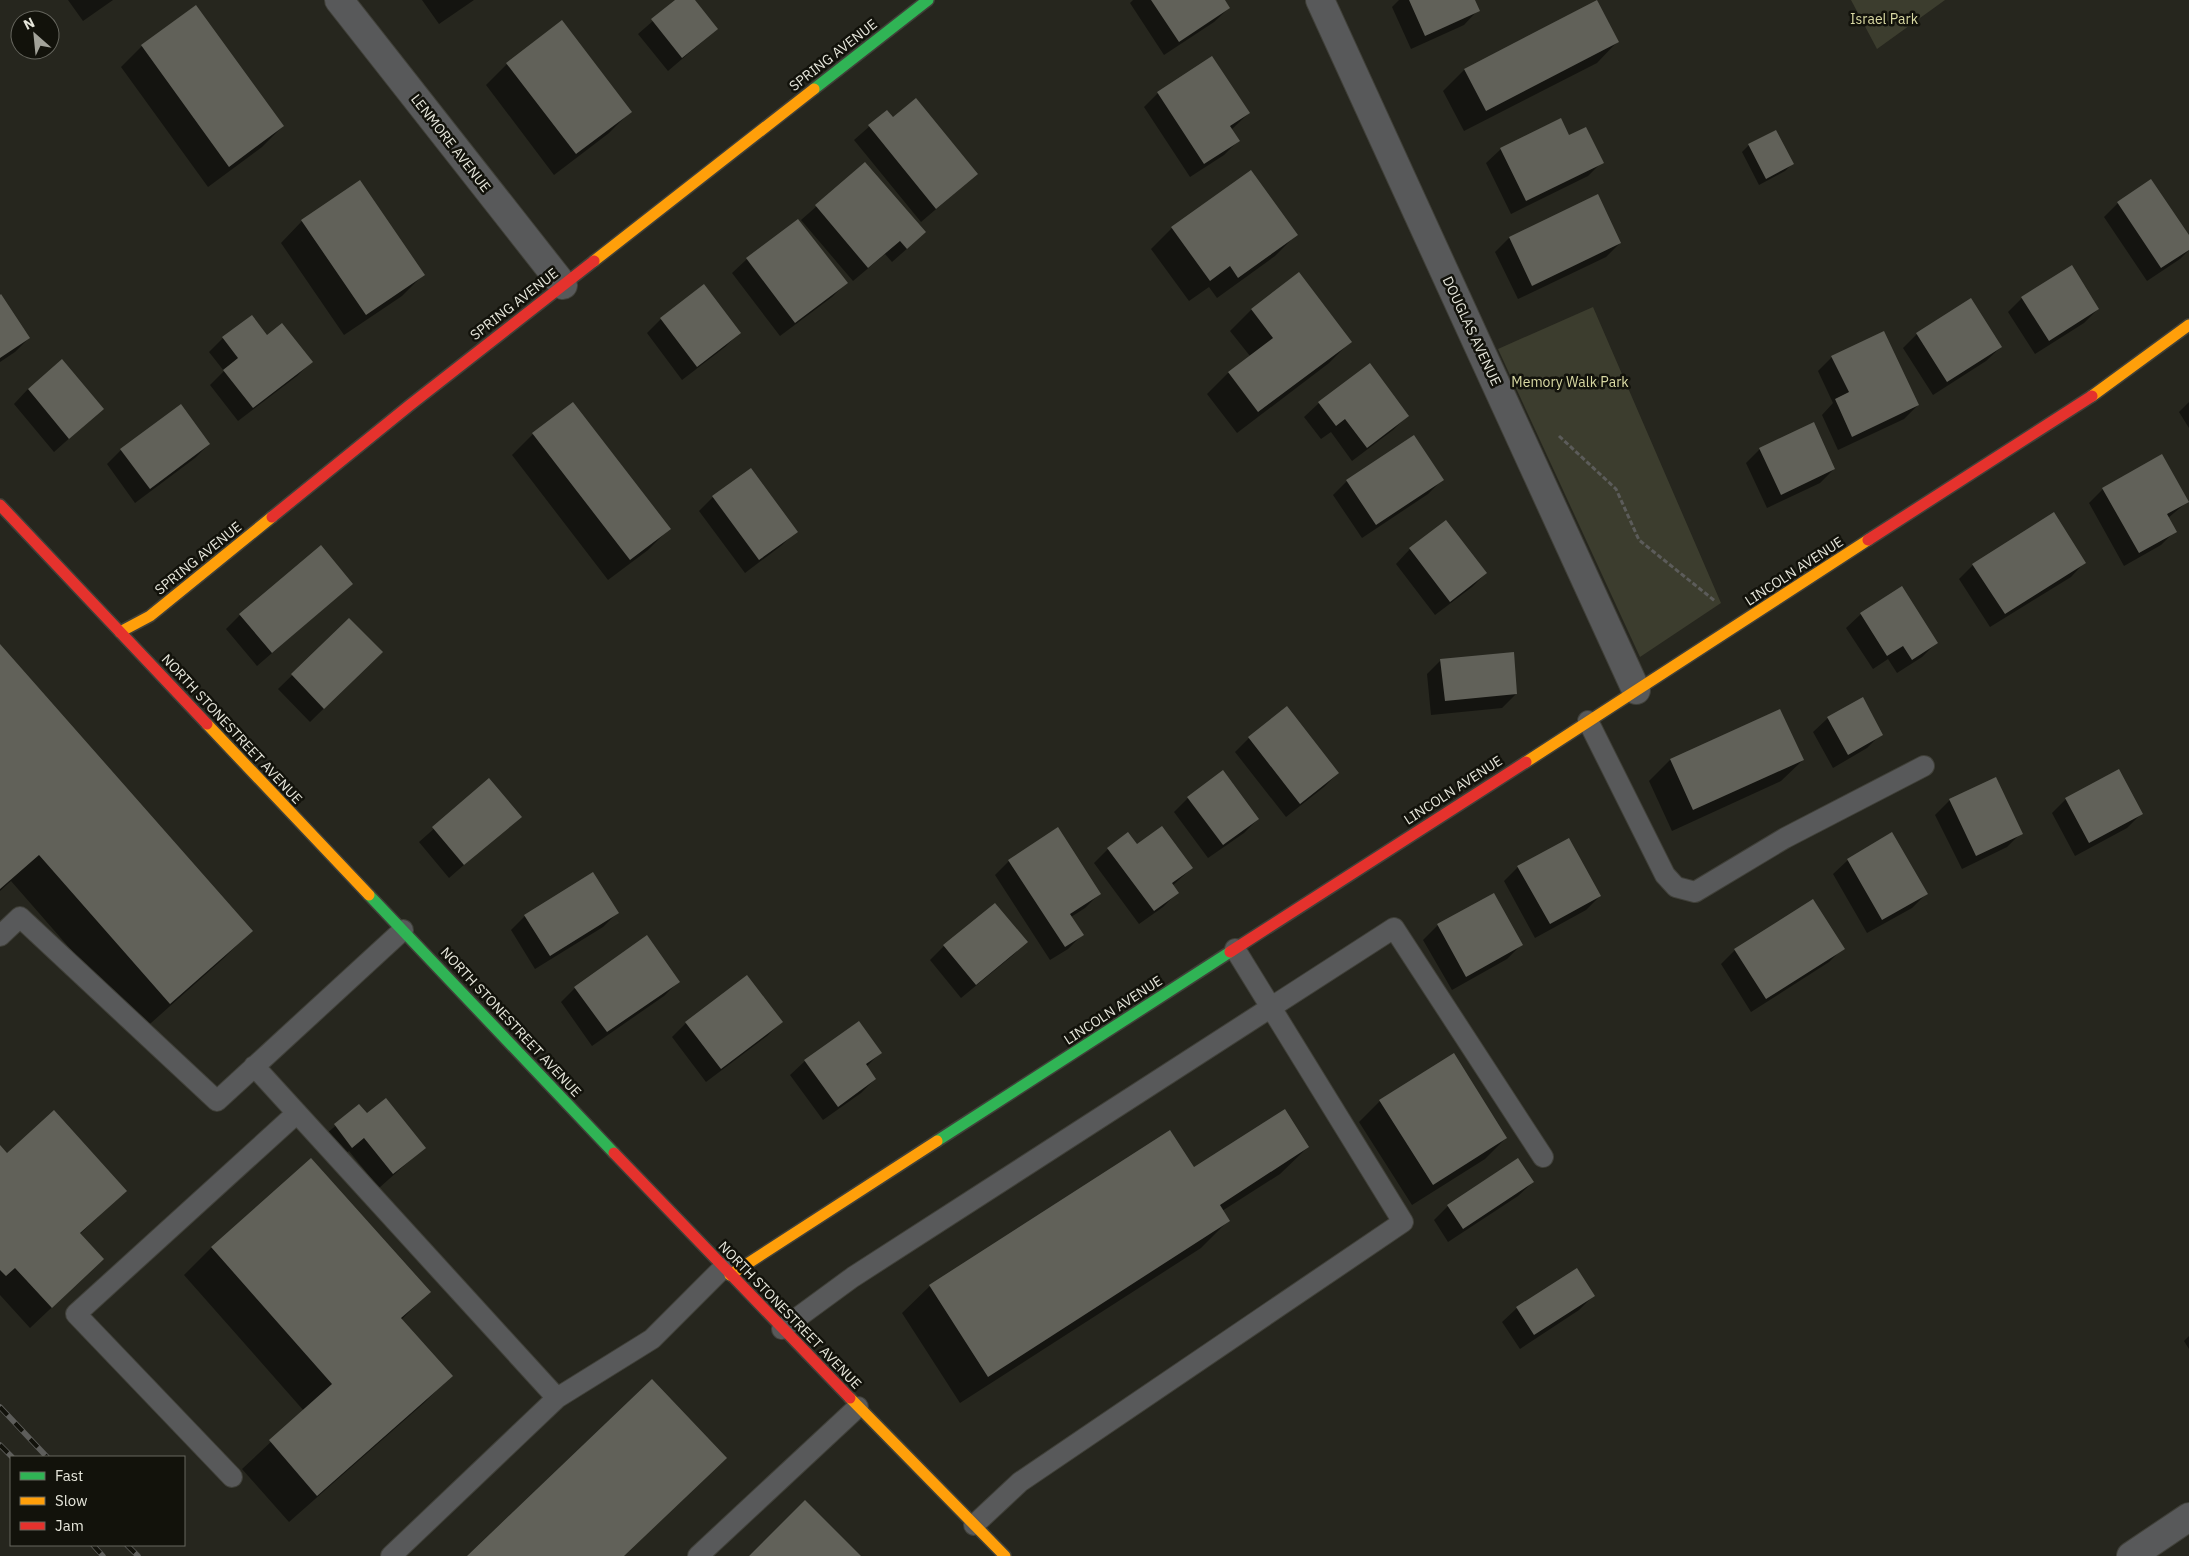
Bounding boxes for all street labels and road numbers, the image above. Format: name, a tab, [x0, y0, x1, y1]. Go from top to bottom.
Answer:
street label: SPRING AVENUE	[785, 15, 881, 95]
street label: LENMORE AVENUE	[407, 90, 495, 196]
street label: SPRING AVENUE	[466, 264, 562, 344]
street label: DOUGLAS AVENUE	[1439, 273, 1505, 389]
street label: SPRING AVENUE	[151, 517, 245, 599]
street label: LINCOLN AVENUE	[1741, 532, 1847, 610]
street label: NORTH STONESTREET AVENUE	[158, 650, 306, 808]
street label: LINCOLN AVENUE	[1400, 751, 1506, 829]
street label: NORTH STONESTREET AVENUE	[437, 943, 585, 1101]
street label: LINCOLN AVENUE	[1060, 971, 1166, 1049]
street label: NORTH STONESTREET AVENUE	[715, 1237, 865, 1393]

